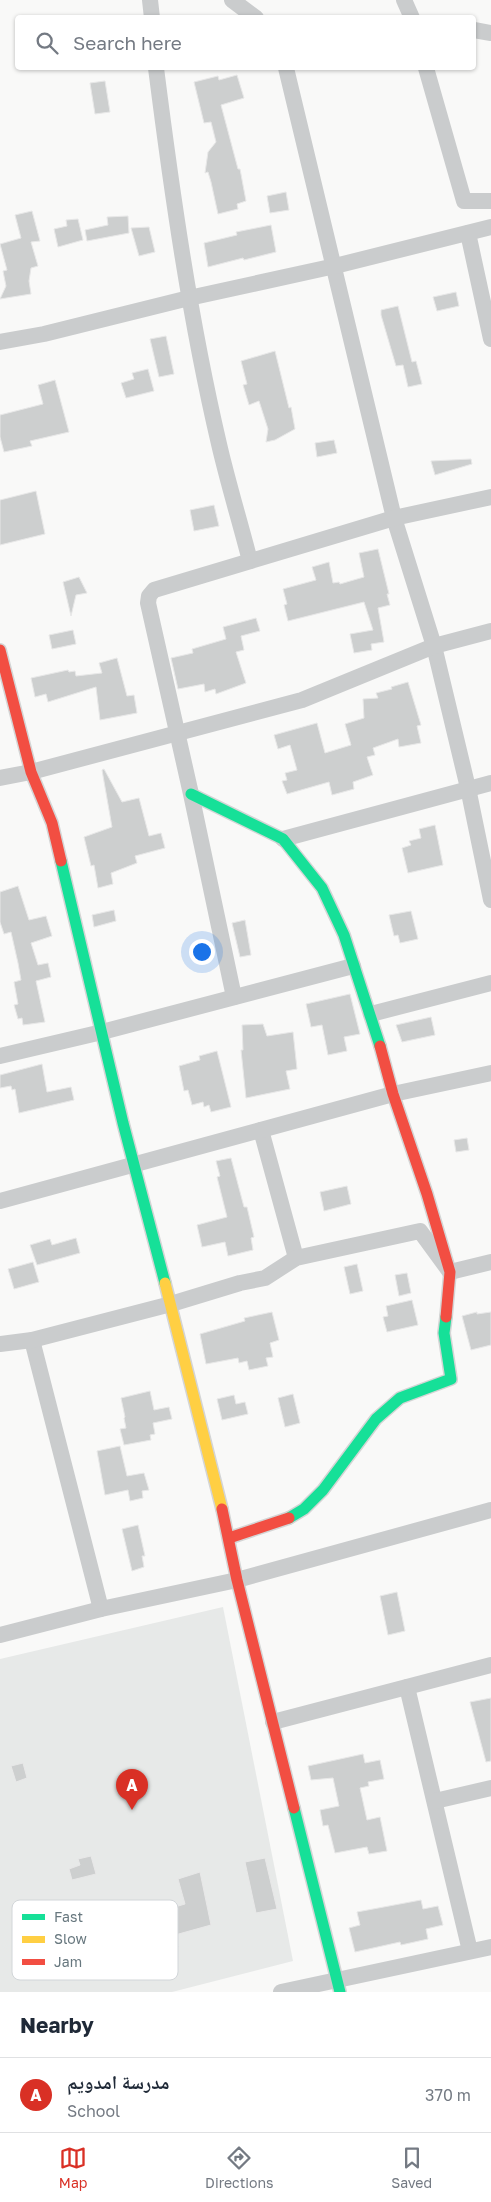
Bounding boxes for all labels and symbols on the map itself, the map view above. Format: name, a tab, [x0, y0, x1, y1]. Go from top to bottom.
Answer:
your location	[189, 939, 215, 965]
pin: A	[116, 1769, 148, 1810]
legend	[12, 1900, 178, 1980]
text: Fast	[54, 1908, 83, 1925]
text: Slow	[54, 1930, 87, 1947]
text: Jam	[54, 1953, 82, 1970]

